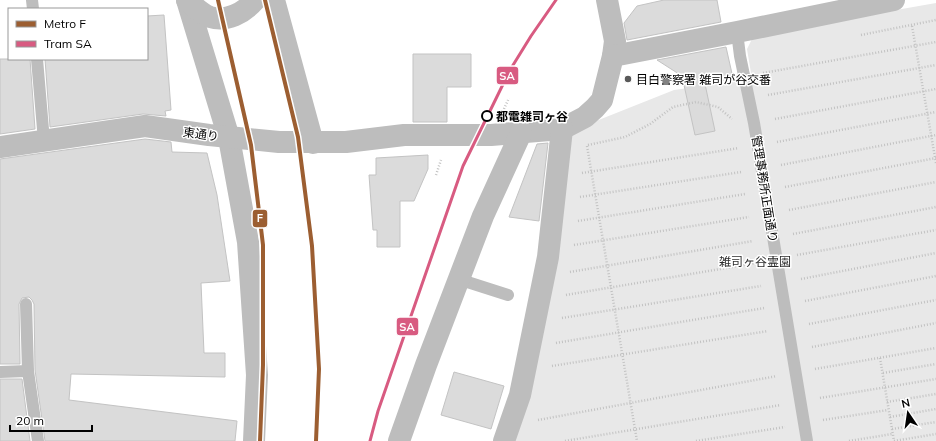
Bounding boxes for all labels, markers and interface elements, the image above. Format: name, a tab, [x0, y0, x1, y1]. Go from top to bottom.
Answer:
legend	[8, 8, 148, 60]
text: Metro F	[44, 16, 86, 31]
text: Tram SA	[44, 36, 92, 51]
line badge: SA	[496, 66, 519, 85]
text: SA	[499, 69, 515, 83]
place label: 目白警察署 雑司が谷交番	[636, 72, 771, 87]
marker: 目白警察署 雑司が谷交番	[623, 74, 633, 84]
place label: 都電雑司ヶ谷	[496, 109, 568, 124]
marker: 都電雑司ヶ谷	[481, 110, 493, 122]
street label: 東通り	[182, 124, 220, 144]
street label: 管理事務所正面通り	[749, 134, 781, 244]
line badge: F	[252, 209, 268, 228]
text: F	[257, 211, 263, 225]
park label: 雑司ヶ谷霊園	[719, 254, 791, 269]
line badge: SA	[396, 317, 419, 336]
text: SA	[399, 320, 415, 334]
north arrow	[888, 393, 928, 433]
text: N	[900, 396, 911, 411]
scale bar	[10, 407, 92, 433]
text: 20 m	[16, 413, 44, 428]

